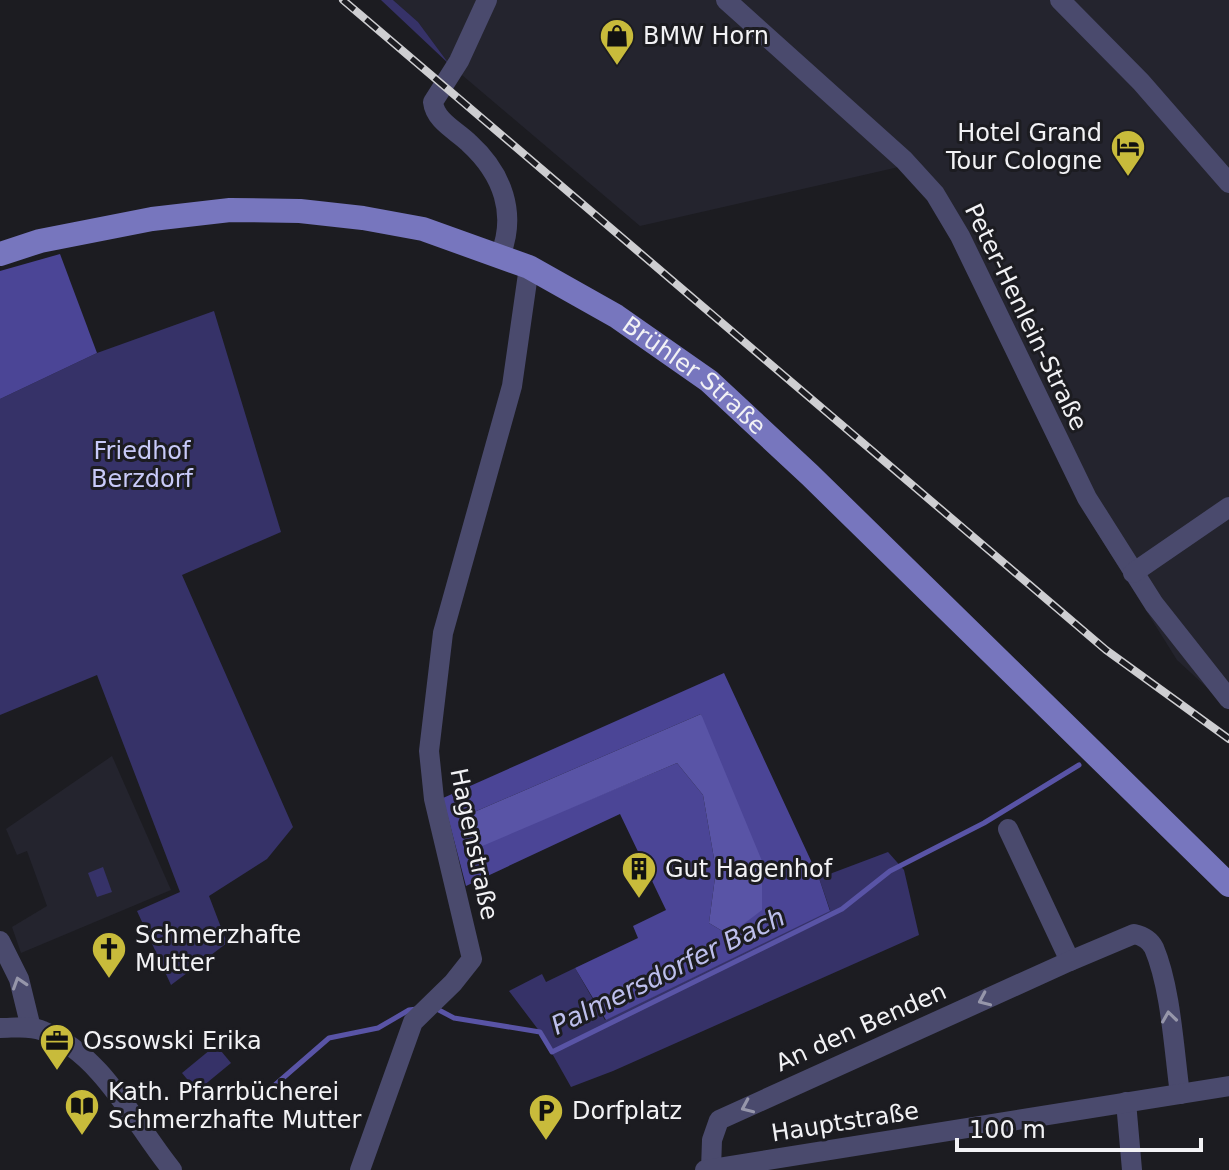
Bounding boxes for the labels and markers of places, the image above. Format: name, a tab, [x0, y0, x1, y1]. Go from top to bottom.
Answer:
shop icon: BMW Horn	[598, 17, 636, 67]
place label: BMW Horn	[643, 22, 769, 50]
place label: Hotel Grand Tour Cologne	[945, 119, 1102, 175]
hotel icon: Hotel Grand Tour Cologne	[1109, 128, 1147, 178]
building icon: Gut Hagenhof	[620, 850, 658, 900]
place label: Gut Hagenhof	[665, 855, 833, 883]
place label: Schmerzhafte Mutter	[135, 921, 301, 977]
church icon: Schmerzhafte Mutter	[90, 930, 128, 980]
office icon: Ossowski Erika	[38, 1022, 76, 1072]
place label: Ossowski Erika	[83, 1027, 262, 1055]
place label: Kath. Pfarrbücherei Schmerzhafte Mutter	[108, 1078, 362, 1134]
library icon: Kath. Pfarrbücherei Schmerzhafte Mutter	[63, 1087, 101, 1137]
parking icon: Dorfplatz	[527, 1092, 565, 1142]
place label: Dorfplatz	[572, 1097, 682, 1125]

